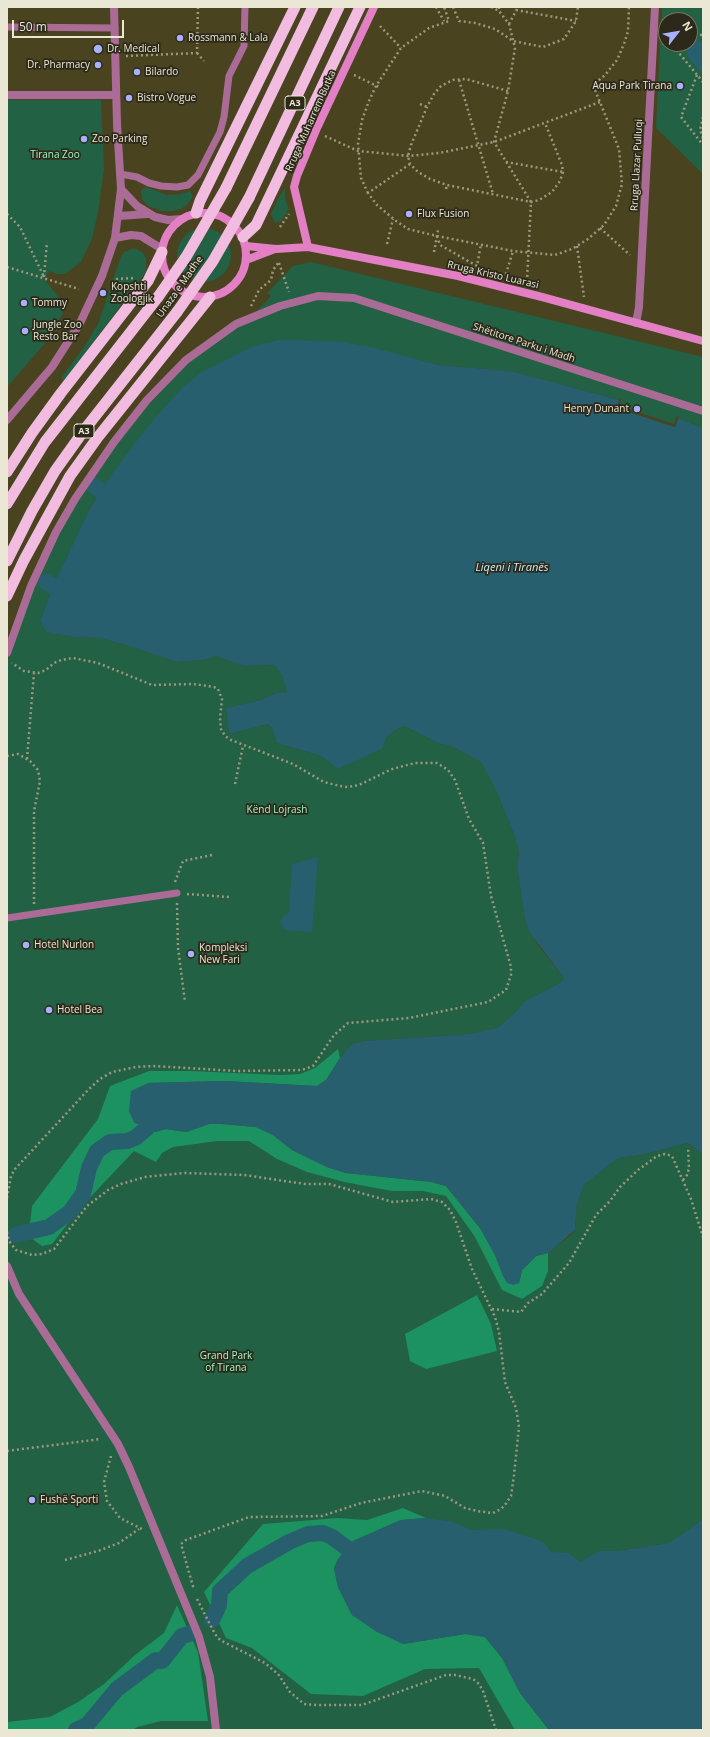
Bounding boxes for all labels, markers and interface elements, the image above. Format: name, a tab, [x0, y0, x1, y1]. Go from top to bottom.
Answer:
scale bar	[14, 12, 126, 38]
north arrow	[658, 12, 698, 52]
text: 50 m	[19, 18, 47, 35]
text: N	[679, 18, 697, 34]
place label: Rossmann & Lala	[188, 32, 268, 44]
marker: Rossmann & Lala	[175, 33, 185, 43]
marker: Dr. Medical	[92, 43, 104, 55]
place label: Dr. Medical	[107, 43, 160, 55]
place label: Dr. Pharmacy	[27, 59, 90, 71]
marker: Dr. Pharmacy	[93, 60, 103, 70]
place label: Bilardo	[145, 66, 178, 78]
marker: Bilardo	[132, 67, 142, 77]
street label: Rruga Muharrem Butka	[283, 69, 339, 173]
place label: Aqua Park Tirana	[592, 80, 672, 92]
marker: Aqua Park Tirana	[675, 81, 685, 91]
place label: Bistro Vogue	[137, 92, 196, 104]
marker: Bistro Vogue	[124, 93, 134, 103]
road number: A3	[285, 96, 305, 110]
street label: Rruga Llazar Pulluqi	[629, 119, 645, 211]
place label: Zoo Parking	[92, 133, 147, 145]
marker: Zoo Parking	[79, 134, 89, 144]
park label: Tirana Zoo	[30, 149, 80, 161]
place label: Flux Fusion	[417, 208, 469, 220]
marker: Flux Fusion	[404, 209, 414, 219]
street label: Unaza e Madhe	[154, 254, 206, 320]
street label: Rruga Kristo Luarasi	[446, 259, 540, 291]
place label: Kopshti Zoologjik	[111, 281, 153, 304]
marker: Kopshti Zoologjik	[98, 288, 108, 298]
place label: Tommy	[32, 297, 67, 309]
marker: Tommy	[19, 298, 29, 308]
place label: Jungle Zoo Resto Bar	[33, 319, 82, 342]
street label: Shëtitore Parku i Madh	[471, 321, 577, 365]
marker: Jungle Zoo Resto Bar	[20, 326, 30, 336]
place label: Henry Dunant	[563, 403, 629, 415]
marker: Henry Dunant	[632, 404, 642, 414]
road number: A3	[74, 424, 94, 438]
water label: Liqeni i Tiranës	[476, 561, 548, 575]
park label: Kënd Lojrash	[247, 804, 307, 816]
place label: Hotel Nurlon	[34, 939, 94, 951]
marker: Hotel Nurlon	[21, 940, 31, 950]
place label: Kompleksi New Fari	[199, 942, 247, 966]
marker: Kompleksi New Fari	[186, 949, 196, 959]
place label: Hotel Bea	[57, 1004, 102, 1016]
marker: Hotel Bea	[44, 1005, 54, 1015]
park label: Grand Park of Tirana	[200, 1350, 252, 1374]
place label: Fushë Sporti	[40, 1494, 98, 1506]
marker: Fushë Sporti	[27, 1495, 37, 1505]

